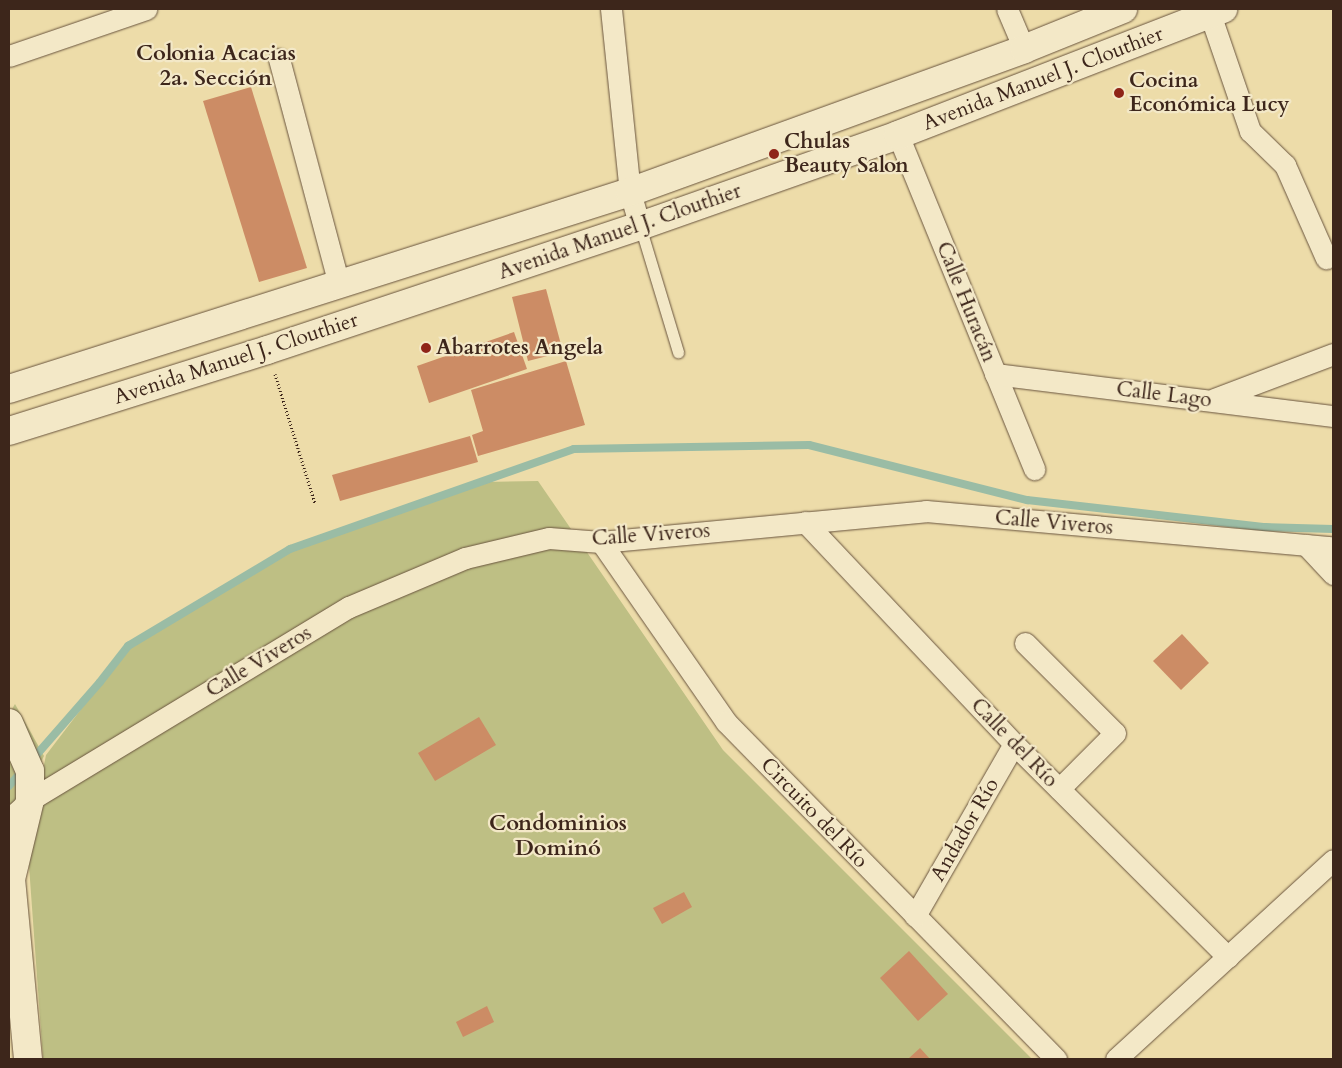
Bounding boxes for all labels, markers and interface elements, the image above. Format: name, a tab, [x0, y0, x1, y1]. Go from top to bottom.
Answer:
street label: Avenida Manuel J. Clouthier	[919, 21, 1167, 137]
district label: Colonia Acacias 2a. Sección	[136, 40, 296, 91]
place label: Cocina Económica Lucy	[1129, 68, 1290, 118]
marker: Cocina Económica Lucy	[1113, 87, 1125, 99]
place label: Chulas Beauty Salon	[784, 129, 909, 179]
marker: Chulas Beauty Salon	[768, 148, 780, 160]
street label: Avenida Manuel J. Clouthier	[495, 179, 745, 285]
street label: Calle Huracán	[930, 238, 1002, 366]
street label: Avenida Manuel J. Clouthier	[111, 308, 361, 410]
place label: Abarrotes Angela	[436, 335, 603, 361]
marker: Abarrotes Angela	[420, 342, 432, 354]
street label: Calle Lago	[1115, 377, 1213, 413]
street label: Calle Viveros	[994, 505, 1114, 541]
street label: Calle Viveros	[591, 518, 711, 552]
street label: Calle Viveros	[202, 621, 316, 703]
street label: Calle del Río	[965, 693, 1063, 793]
street label: Circuito del Río	[755, 753, 873, 873]
street label: Andador Río	[925, 774, 1005, 886]
district label: Condominios Dominó	[489, 810, 627, 861]

